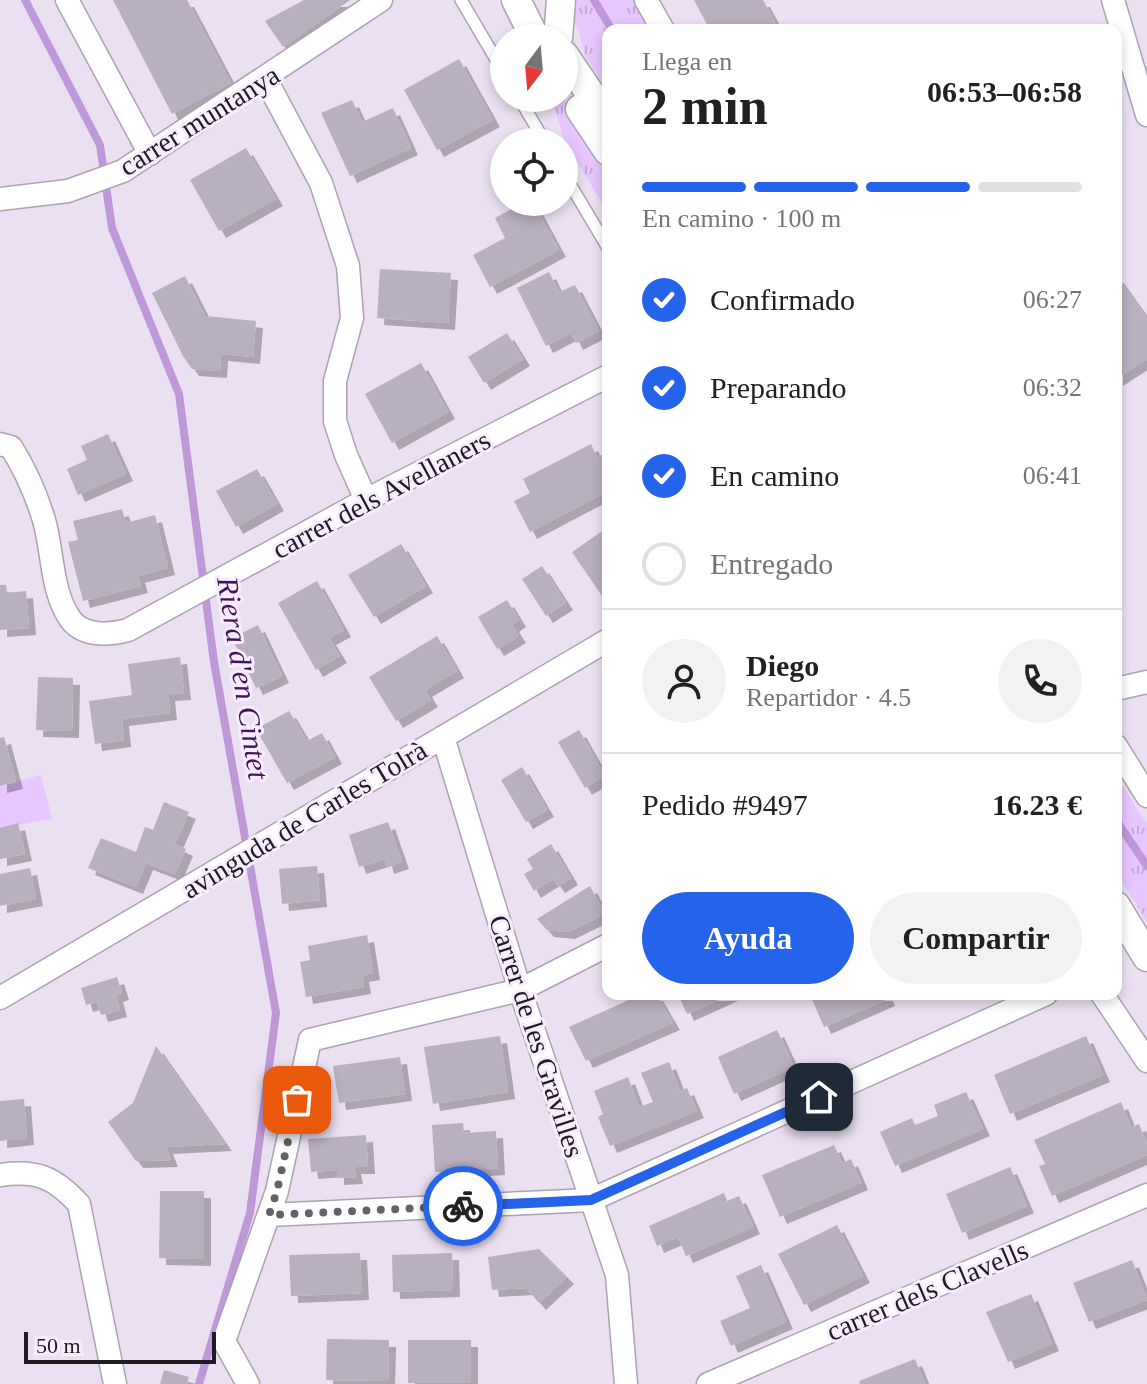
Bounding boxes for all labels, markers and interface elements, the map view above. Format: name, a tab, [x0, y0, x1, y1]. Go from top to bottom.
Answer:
north arrow	[490, 24, 578, 112]
map controls	[490, 24, 578, 216]
text: Llega en	[642, 47, 732, 76]
street label: carrer muntanya	[114, 59, 285, 182]
text: 06:53–06:58	[927, 75, 1082, 108]
text: 2 min	[642, 78, 768, 135]
button: locate	[490, 128, 578, 216]
text: En camino · 100 m	[642, 204, 841, 233]
icon: check	[642, 278, 686, 322]
text: Confirmado	[710, 283, 855, 316]
text: 06:27	[1023, 285, 1082, 314]
icon: check	[642, 366, 686, 410]
text: Preparando	[710, 371, 847, 404]
text: 06:32	[1023, 373, 1082, 402]
street label: carrer dels Avellaners	[267, 424, 495, 565]
icon: check	[642, 454, 686, 498]
text: En camino	[710, 459, 839, 492]
text: 06:41	[1023, 461, 1082, 490]
text: Entregado	[710, 547, 833, 580]
water label: Riera d'en Cintet	[211, 573, 276, 782]
button: person	[642, 639, 726, 723]
button: phone	[998, 639, 1082, 723]
text: Diego	[746, 649, 819, 682]
text: Repartidor · 4.5	[746, 683, 911, 712]
street label: avinguda de Carles Tolrà	[176, 734, 433, 905]
text: Pedido #9497	[642, 788, 808, 821]
text: 16.23 €	[992, 788, 1082, 821]
button: Ayuda	[642, 892, 854, 984]
button: Compartir	[870, 892, 1082, 984]
street label: Carrer de les Gravilles	[483, 911, 590, 1161]
pin	[785, 1063, 853, 1131]
pin	[263, 1066, 331, 1134]
icon: home	[797, 1075, 841, 1119]
icon: bag	[275, 1078, 319, 1122]
courier	[423, 1166, 503, 1246]
icon: bike	[441, 1184, 485, 1228]
street label: carrer dels Clavells	[822, 1234, 1033, 1347]
scale bar	[24, 1328, 216, 1364]
text: 50 m	[36, 1333, 81, 1358]

